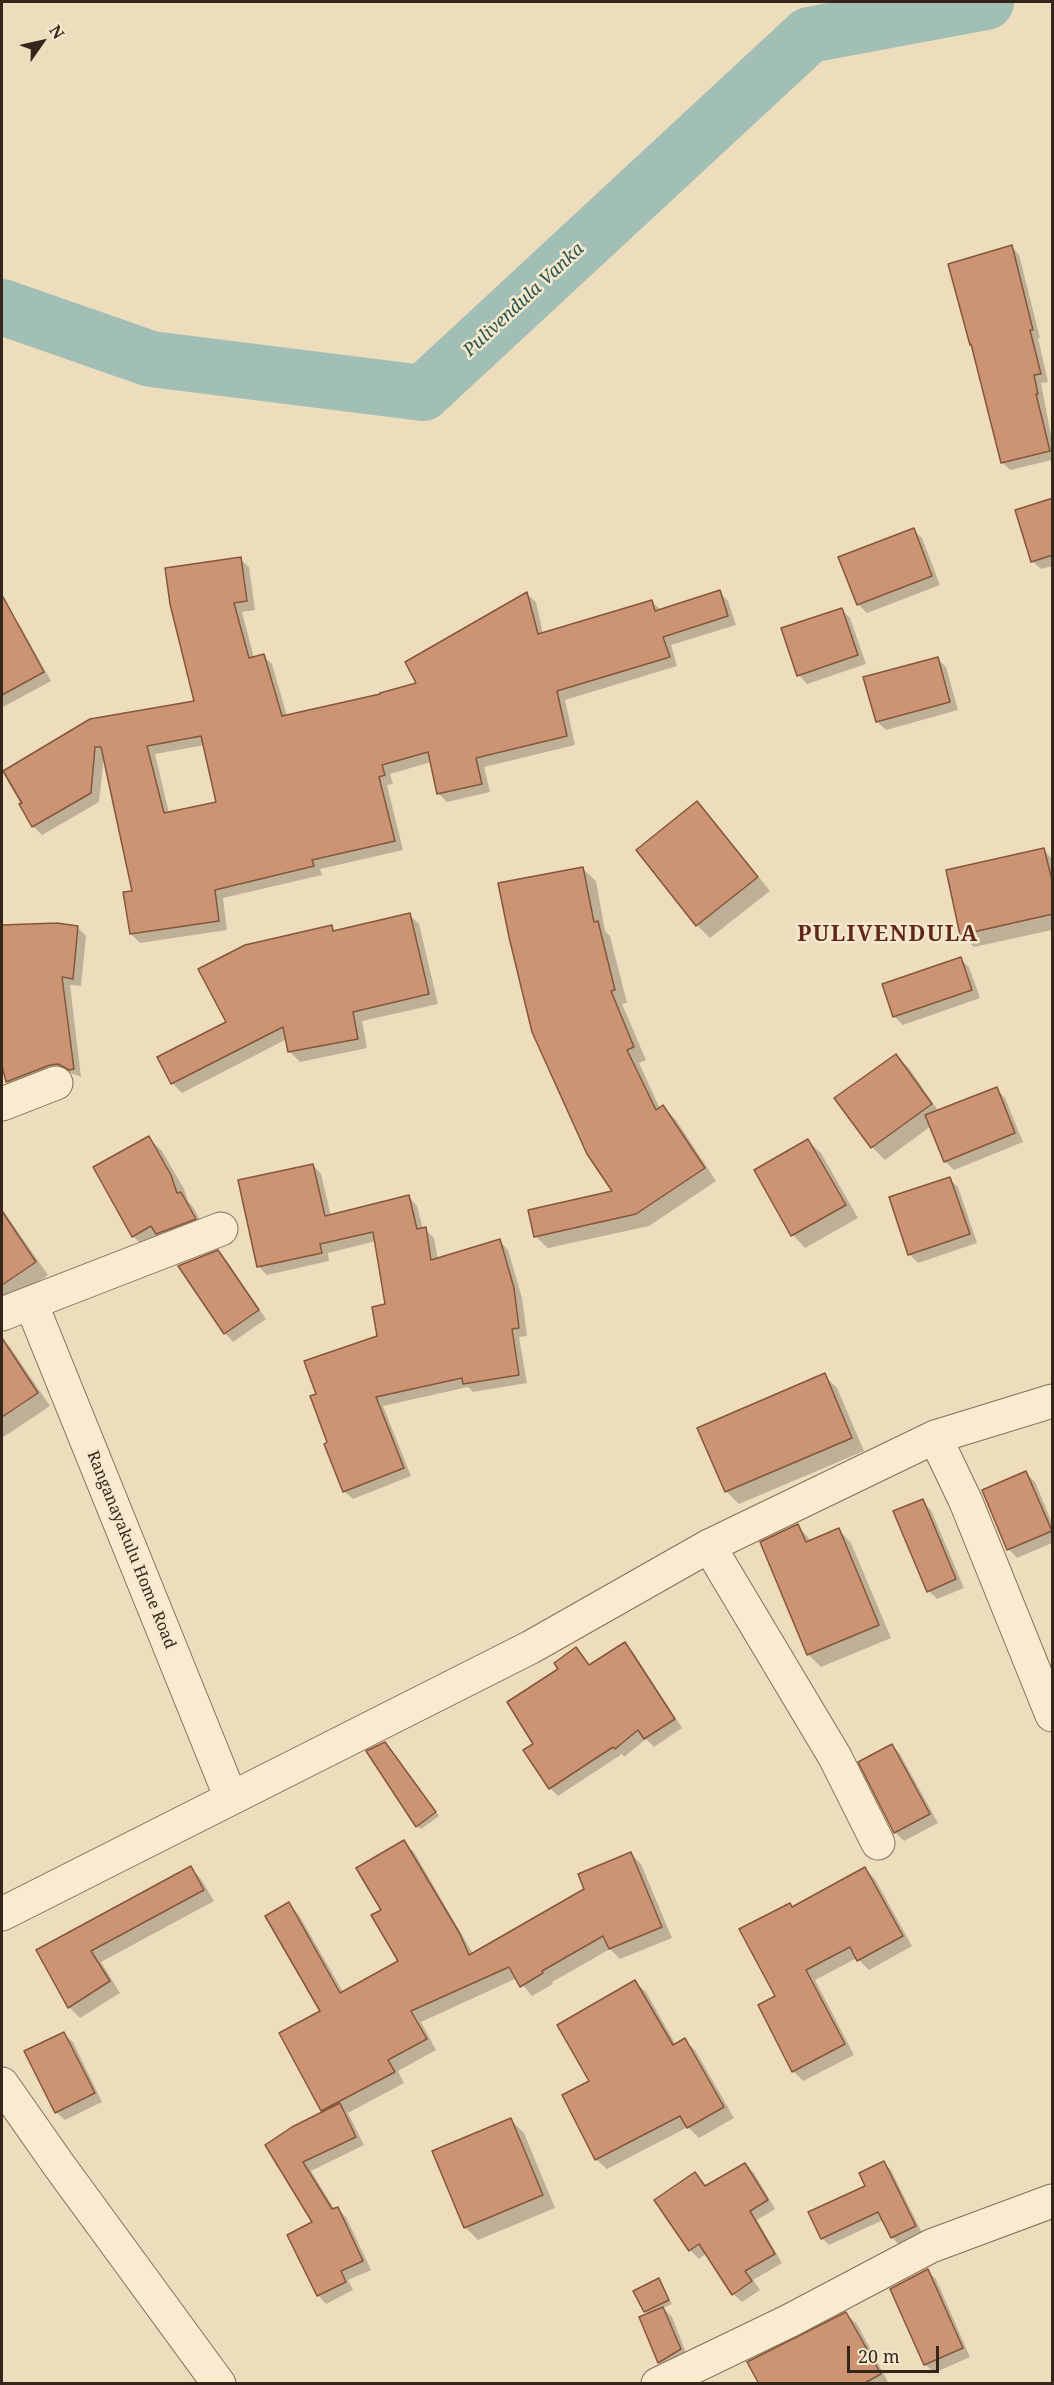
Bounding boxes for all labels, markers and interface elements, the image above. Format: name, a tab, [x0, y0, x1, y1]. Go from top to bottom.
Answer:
north arrow	[12, 12, 72, 72]
text: N	[44, 21, 70, 43]
water label: Pulivendula Vanka	[459, 239, 589, 361]
district label: PULIVENDULA	[797, 922, 979, 948]
street label: Ranganayakulu Home Road	[82, 1448, 180, 1652]
scale bar	[850, 2334, 942, 2372]
text: 20 m	[858, 2344, 900, 2368]

